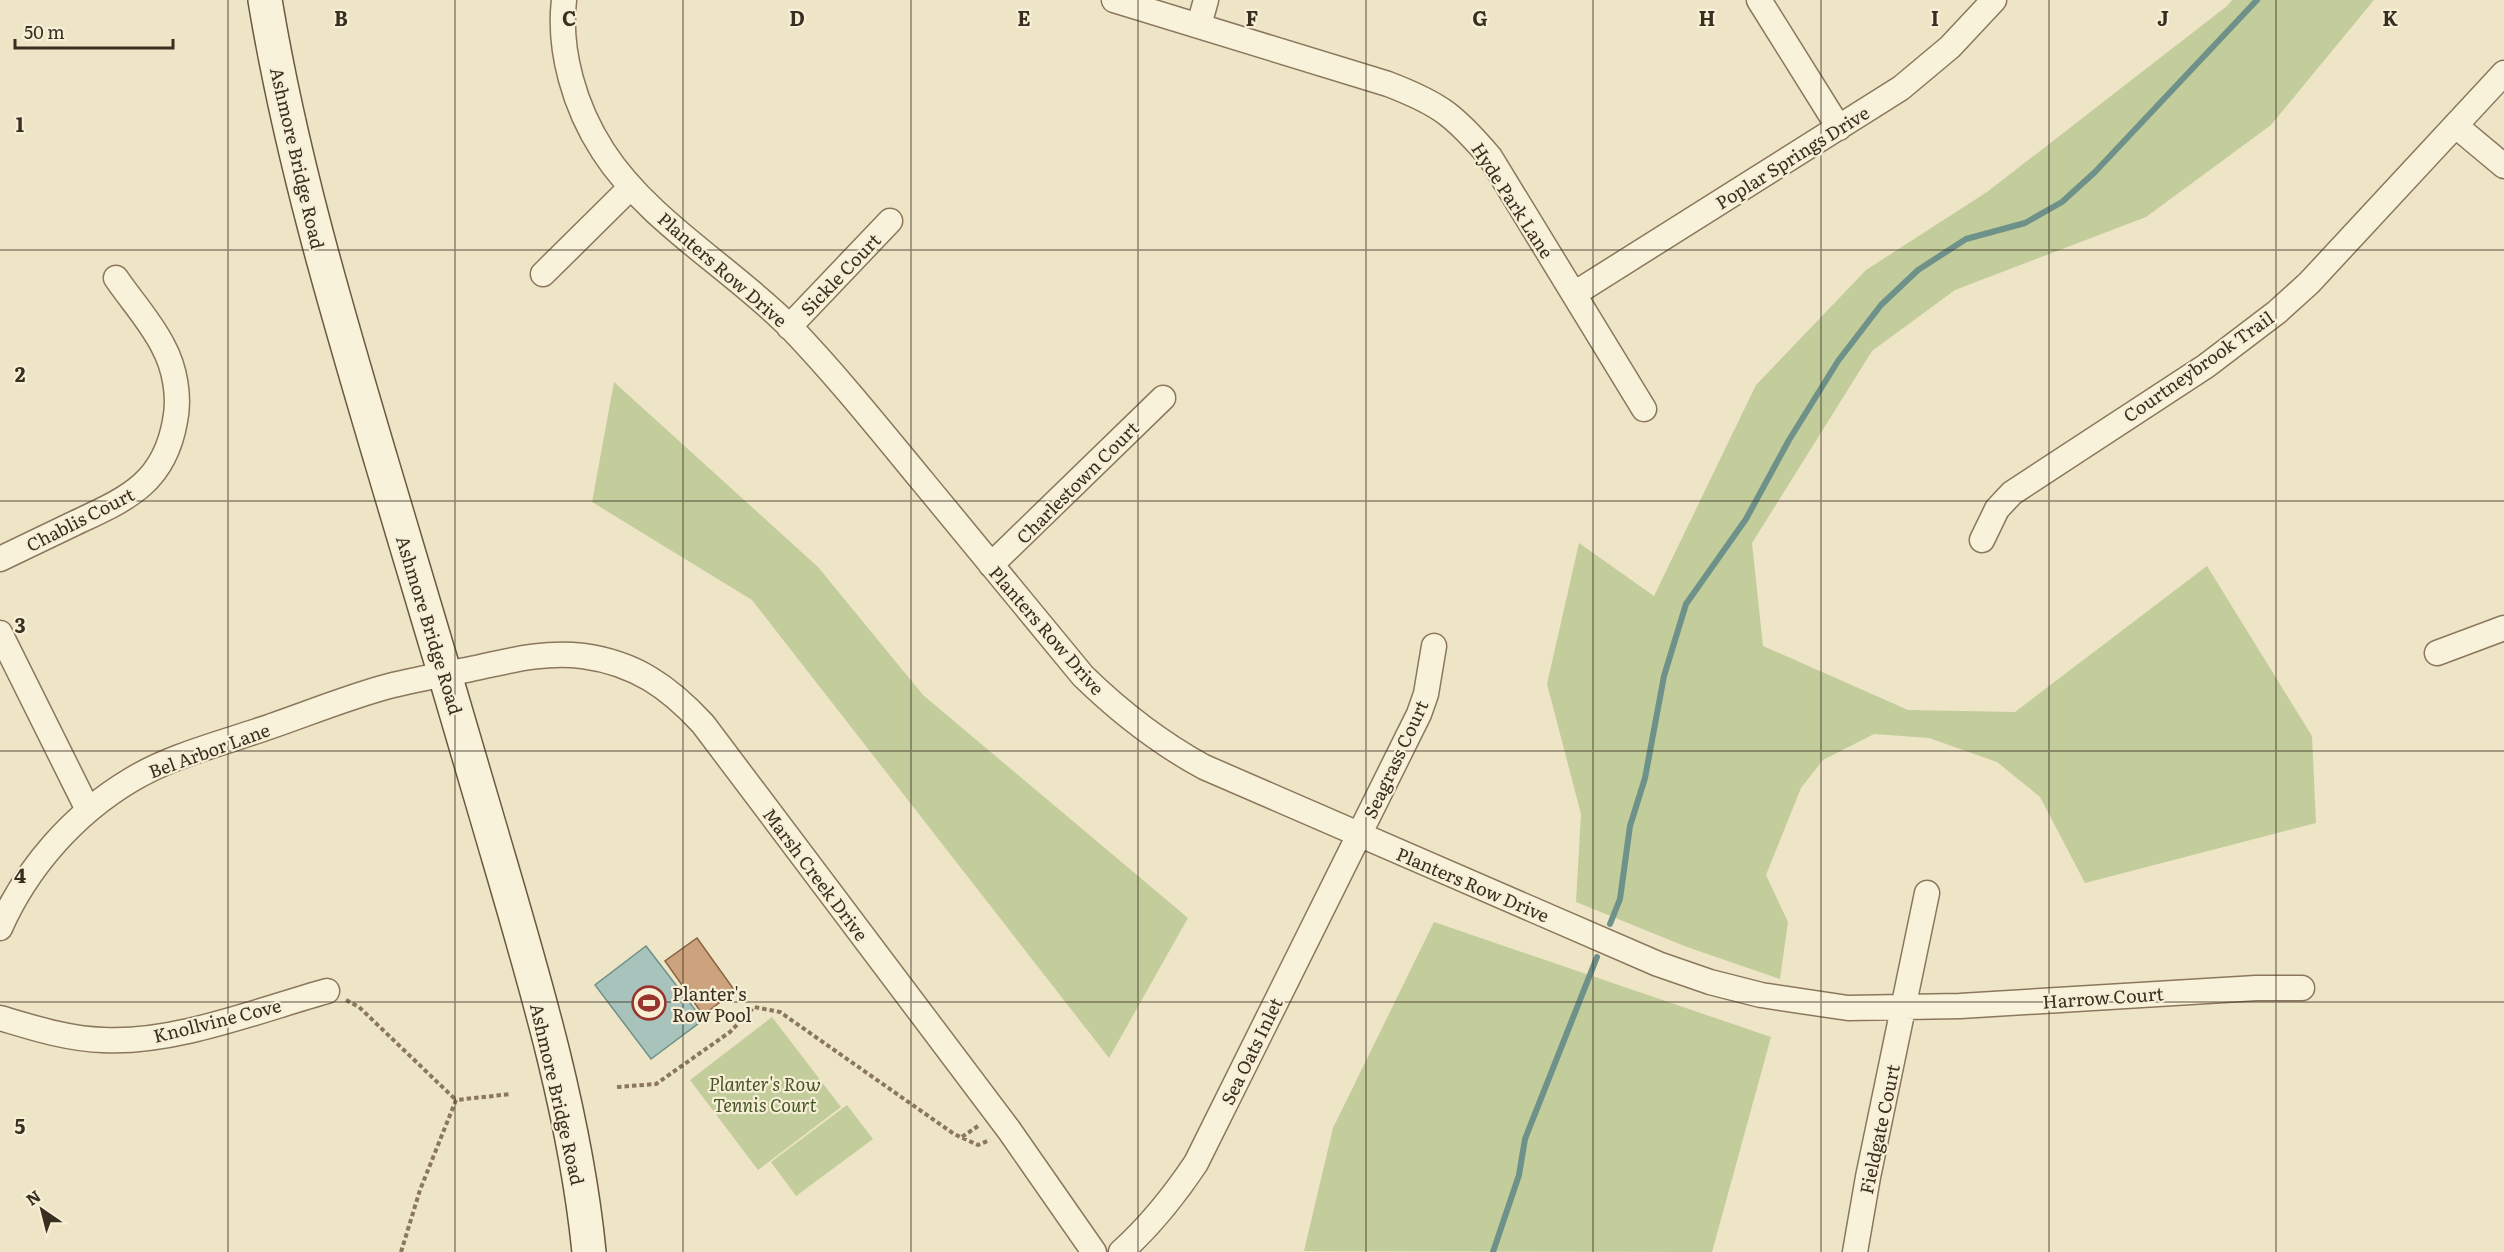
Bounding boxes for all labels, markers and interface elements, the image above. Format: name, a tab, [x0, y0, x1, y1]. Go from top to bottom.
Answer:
text: B	[334, 2, 348, 32]
text: C	[562, 2, 576, 32]
text: D	[789, 2, 805, 32]
text: E	[1017, 2, 1031, 32]
text: F	[1246, 2, 1259, 32]
text: G	[1472, 2, 1488, 32]
text: H	[1699, 2, 1715, 32]
text: I	[1931, 2, 1939, 32]
text: J	[2157, 2, 2169, 32]
text: K	[2382, 2, 2398, 32]
scale bar	[15, 12, 172, 50]
text: 50 m	[24, 18, 65, 45]
street label: Ashmore Bridge Road	[264, 64, 332, 252]
street label: Poplar Springs Drive	[1710, 99, 1874, 215]
text: 1	[16, 108, 24, 138]
street label: Hyde Park Lane	[1465, 137, 1561, 263]
street label: Planters Row Drive	[652, 205, 794, 333]
street label: Sickle Court	[794, 226, 887, 321]
street label: Courtneybrook Trail	[2117, 304, 2279, 428]
text: 2	[15, 358, 26, 388]
street label: Charlestown Court	[1010, 414, 1145, 549]
street label: Chablis Court	[21, 480, 139, 558]
street label: Ashmore Bridge Road	[390, 532, 470, 718]
street label: Planters Row Drive	[983, 559, 1111, 701]
text: 3	[14, 609, 26, 639]
street label: Seagrass Court	[1356, 695, 1435, 823]
street label: Bel Arbor Lane	[145, 716, 273, 784]
street label: Marsh Creek Drive	[757, 802, 875, 946]
street label: Planters Row Drive	[1392, 840, 1554, 928]
text: 4	[14, 859, 26, 889]
street label: Harrow Court	[2042, 979, 2165, 1015]
place label: Planter's Row Pool	[672, 980, 752, 1028]
sports icon: Planter's Row Pool	[631, 985, 667, 1021]
street label: Knollvine Cove	[150, 991, 284, 1049]
street label: Sea Oats Inlet	[1213, 992, 1289, 1109]
street label: Ashmore Bridge Road	[524, 1000, 592, 1188]
street label: Fieldgate Court	[1852, 1061, 1906, 1197]
park label: Planter's Row Tennis Court	[709, 1070, 821, 1118]
text: 5	[15, 1110, 26, 1140]
north arrow	[12, 1180, 72, 1240]
text: N	[20, 1183, 45, 1211]

